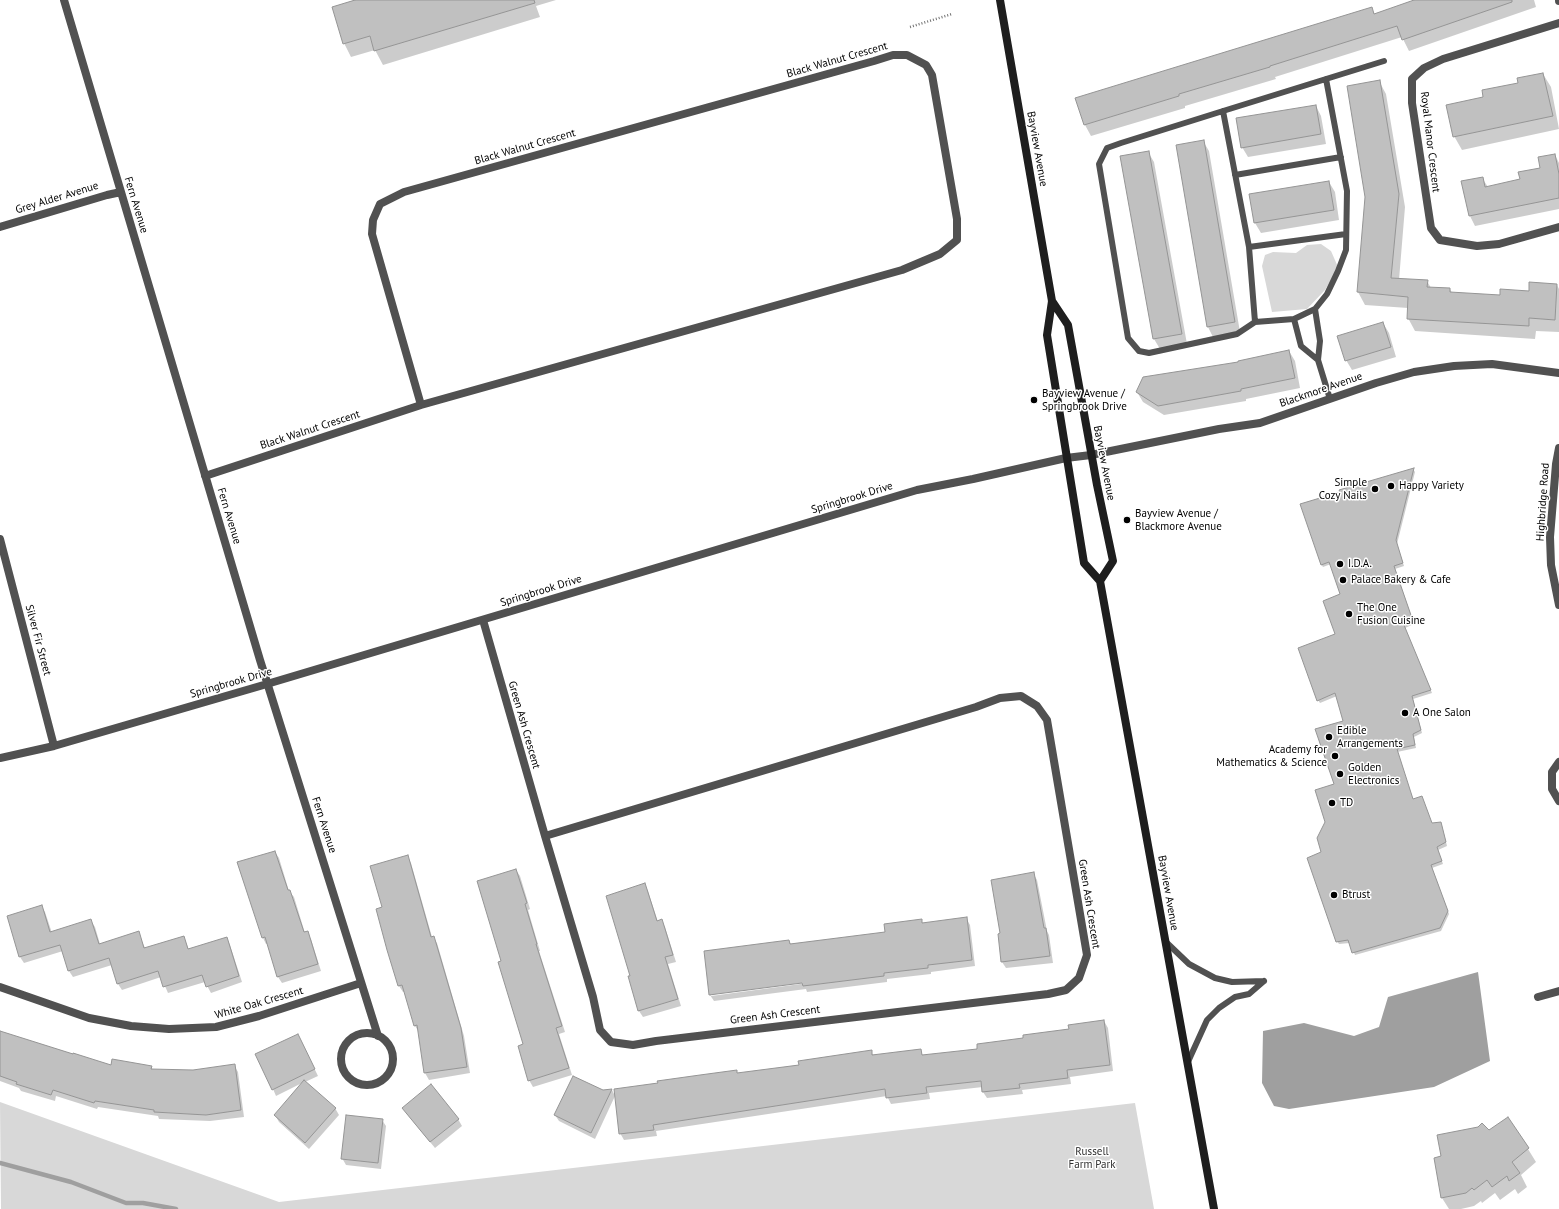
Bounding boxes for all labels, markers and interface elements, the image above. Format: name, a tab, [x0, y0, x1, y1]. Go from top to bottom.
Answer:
street label: Black Walnut Crescent	[785, 39, 889, 81]
street label: Royal Manor Crescent	[1417, 91, 1443, 193]
street label: Bayview Avenue	[1024, 110, 1050, 188]
street label: Black Walnut Crescent	[473, 126, 577, 168]
street label: Fern Avenue	[121, 175, 151, 235]
street label: Grey Alder Avenue	[14, 179, 100, 217]
street label: Blackmore Avenue	[1278, 370, 1364, 410]
place label: Bayview Avenue / Springbrook Drive	[1042, 387, 1127, 413]
marker: Bayview Avenue / Springbrook Drive	[1029, 395, 1039, 405]
street label: Black Walnut Crescent	[258, 408, 362, 452]
street label: Bayview Avenue	[1090, 424, 1118, 502]
street label: Highbridge Road	[1534, 462, 1552, 542]
place label: Simple Cozy Nails	[1319, 476, 1367, 502]
street label: Springbrook Drive	[810, 479, 894, 517]
place label: Happy Variety	[1399, 479, 1464, 493]
marker: Happy Variety	[1386, 481, 1396, 491]
marker: Simple Cozy Nails	[1370, 484, 1380, 494]
street label: Fern Avenue	[214, 486, 244, 546]
place label: Bayview Avenue / Blackmore Avenue	[1135, 507, 1222, 533]
marker: Bayview Avenue / Blackmore Avenue	[1122, 515, 1132, 525]
place label: I.D.A.	[1348, 557, 1372, 571]
marker: I.D.A.	[1335, 559, 1345, 569]
street label: Springbrook Drive	[499, 572, 583, 610]
place label: Palace Bakery & Cafe	[1351, 573, 1451, 587]
marker: Palace Bakery & Cafe	[1338, 575, 1348, 585]
place label: The One Fusion Cuisine	[1357, 601, 1425, 627]
street label: Silver Fir Street	[22, 603, 54, 677]
marker: The One Fusion Cuisine	[1344, 609, 1354, 619]
street label: Springbrook Drive	[188, 665, 274, 701]
street label: Green Ash Crescent	[505, 680, 543, 770]
place label: A One Salon	[1413, 706, 1471, 720]
marker: A One Salon	[1400, 708, 1410, 718]
place label: Edible Arrangements	[1337, 724, 1403, 750]
marker: Edible Arrangements	[1324, 732, 1334, 742]
place label: Academy for Mathematics & Science	[1216, 743, 1327, 769]
marker: Academy for Mathematics & Science	[1330, 751, 1340, 761]
place label: Golden Electronics	[1348, 761, 1399, 787]
marker: Golden Electronics	[1335, 769, 1345, 779]
street label: Fern Avenue	[309, 795, 339, 855]
place label: TD	[1340, 796, 1353, 810]
marker: TD	[1327, 798, 1337, 808]
street label: Bayview Avenue	[1155, 854, 1181, 932]
street label: Green Ash Crescent	[1075, 858, 1103, 950]
place label: Btrust	[1342, 888, 1370, 902]
marker: Btrust	[1329, 890, 1339, 900]
street label: White Oak Crescent	[213, 984, 305, 1022]
street label: Green Ash Crescent	[729, 1003, 821, 1027]
park label: Russell Farm Park	[1069, 1145, 1115, 1171]

